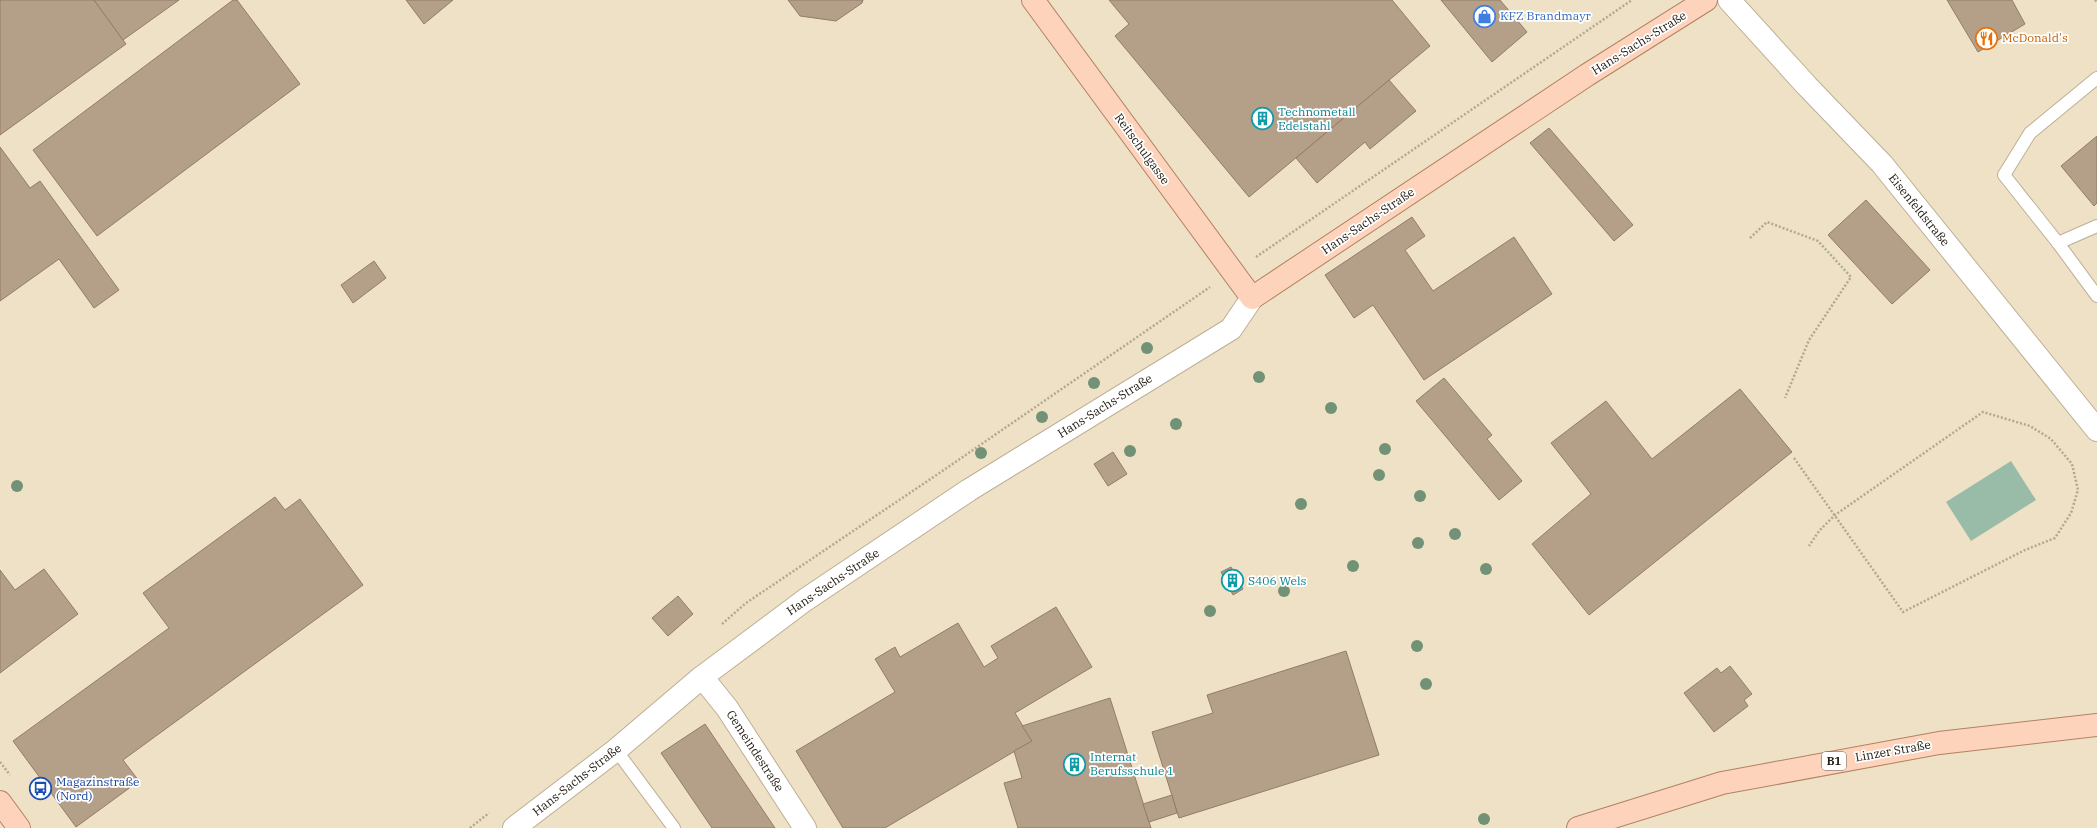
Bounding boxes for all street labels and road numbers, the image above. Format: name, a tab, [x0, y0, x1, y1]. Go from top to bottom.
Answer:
street label: Hans-Sachs-Straße	[1589, 7, 1689, 78]
street label: Reitschulgasse	[1112, 110, 1173, 187]
street label: Eisenfeldstraße	[1886, 170, 1953, 249]
street label: Hans-Sachs-Straße	[1318, 184, 1417, 257]
street label: Hans-Sachs-Straße	[1055, 370, 1155, 441]
street label: Hans-Sachs-Straße	[783, 545, 882, 618]
street label: Gemeindestraße	[723, 707, 787, 794]
street label: Linzer Straße	[1854, 736, 1932, 765]
street label: Hans-Sachs-Straße	[529, 740, 624, 819]
road number: B1	[1822, 752, 1846, 770]

